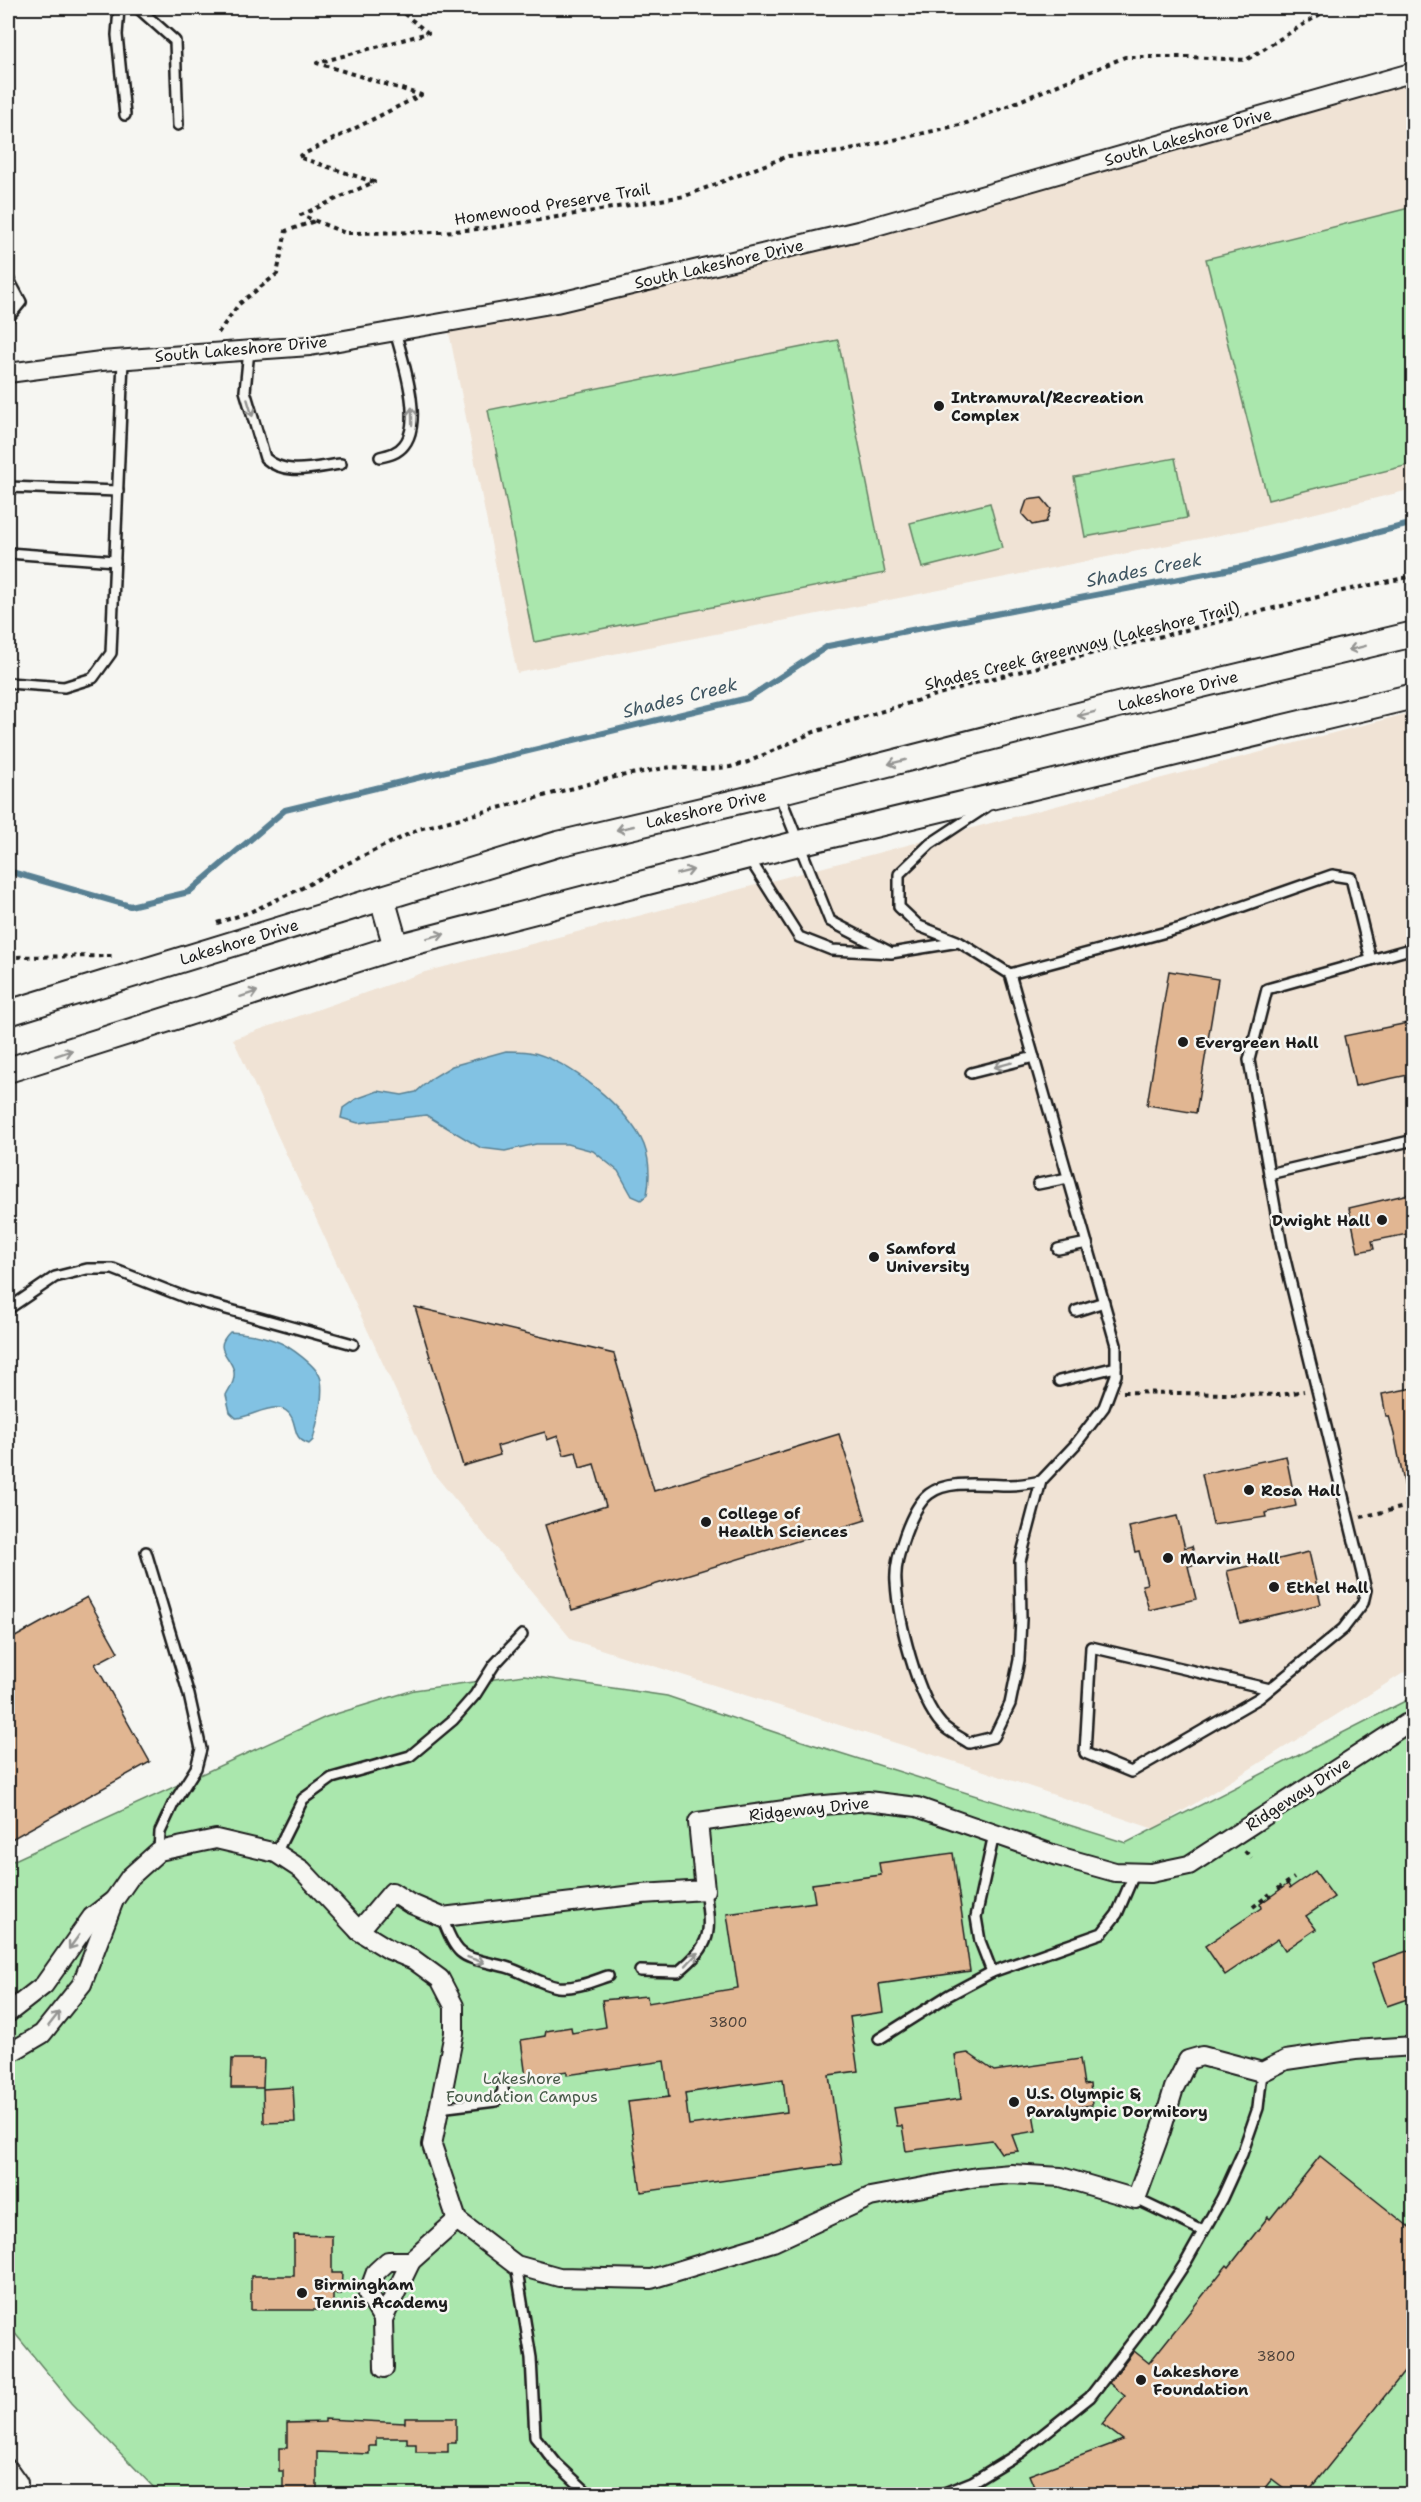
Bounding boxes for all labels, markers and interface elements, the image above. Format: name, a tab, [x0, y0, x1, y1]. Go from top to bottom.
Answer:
street label: South Lakeshore Drive	[1102, 103, 1274, 171]
street label: Homewood Preserve Trail	[453, 178, 652, 230]
street label: South Lakeshore Drive	[632, 234, 806, 294]
street label: South Lakeshore Drive	[154, 331, 328, 367]
place label: Intramural/Recreation Complex	[951, 387, 1144, 426]
one-way arrow	[245, 398, 256, 417]
marker: Intramural/Recreation Complex	[932, 399, 946, 413]
one-way arrow	[406, 407, 417, 427]
water label: Shades Creek	[1084, 547, 1205, 593]
street label: Shades Creek Greenway (Lakeshore Trail)	[922, 597, 1242, 695]
one-way arrow	[1347, 642, 1366, 654]
street label: Lakeshore Drive	[1116, 666, 1240, 716]
water label: Shades Creek	[620, 672, 741, 724]
one-way arrow	[1076, 708, 1095, 720]
one-way arrow	[887, 756, 906, 768]
street label: Lakeshore Drive	[644, 785, 768, 833]
one-way arrow	[616, 822, 635, 834]
one-way arrow	[676, 866, 695, 878]
street label: Lakeshore Drive	[177, 914, 301, 970]
one-way arrow	[426, 930, 445, 942]
one-way arrow	[239, 987, 258, 998]
place label: Evergreen Hall	[1195, 1032, 1319, 1053]
marker: Evergreen Hall	[1176, 1035, 1190, 1049]
one-way arrow	[54, 1047, 73, 1058]
one-way arrow	[993, 1060, 1012, 1071]
place label: Dwight Hall	[1272, 1210, 1370, 1231]
marker: Dwight Hall	[1375, 1213, 1389, 1227]
place label: Samford University	[886, 1238, 970, 1277]
marker: Samford University	[867, 1250, 881, 1264]
place label: Rosa Hall	[1261, 1480, 1341, 1501]
marker: Rosa Hall	[1242, 1483, 1256, 1497]
place label: College of Health Sciences	[718, 1503, 848, 1542]
marker: College of Health Sciences	[699, 1515, 713, 1529]
place label: Marvin Hall	[1180, 1548, 1280, 1569]
marker: Marvin Hall	[1161, 1551, 1175, 1565]
place label: Ethel Hall	[1286, 1577, 1369, 1598]
marker: Ethel Hall	[1267, 1580, 1281, 1594]
street label: Ridgeway Drive	[1242, 1752, 1354, 1836]
street label: Ridgeway Drive	[748, 1792, 870, 1826]
one-way arrow	[68, 1933, 80, 1950]
one-way arrow	[685, 1952, 699, 1967]
one-way arrow	[467, 1955, 485, 1966]
one-way arrow	[47, 2012, 60, 2028]
house number: 3800	[709, 2013, 747, 2031]
park label: Lakeshore Foundation Campus	[446, 2068, 598, 2107]
place label: U.S. Olympic & Paralympic Dormitory	[1026, 2083, 1208, 2122]
marker: U.S. Olympic & Paralympic Dormitory	[1007, 2095, 1021, 2109]
place label: Birmingham Tennis Academy	[314, 2274, 448, 2313]
marker: Birmingham Tennis Academy	[295, 2286, 309, 2300]
house number: 3800	[1257, 2347, 1295, 2365]
place label: Lakeshore Foundation	[1153, 2361, 1249, 2400]
marker: Lakeshore Foundation	[1134, 2373, 1148, 2387]

